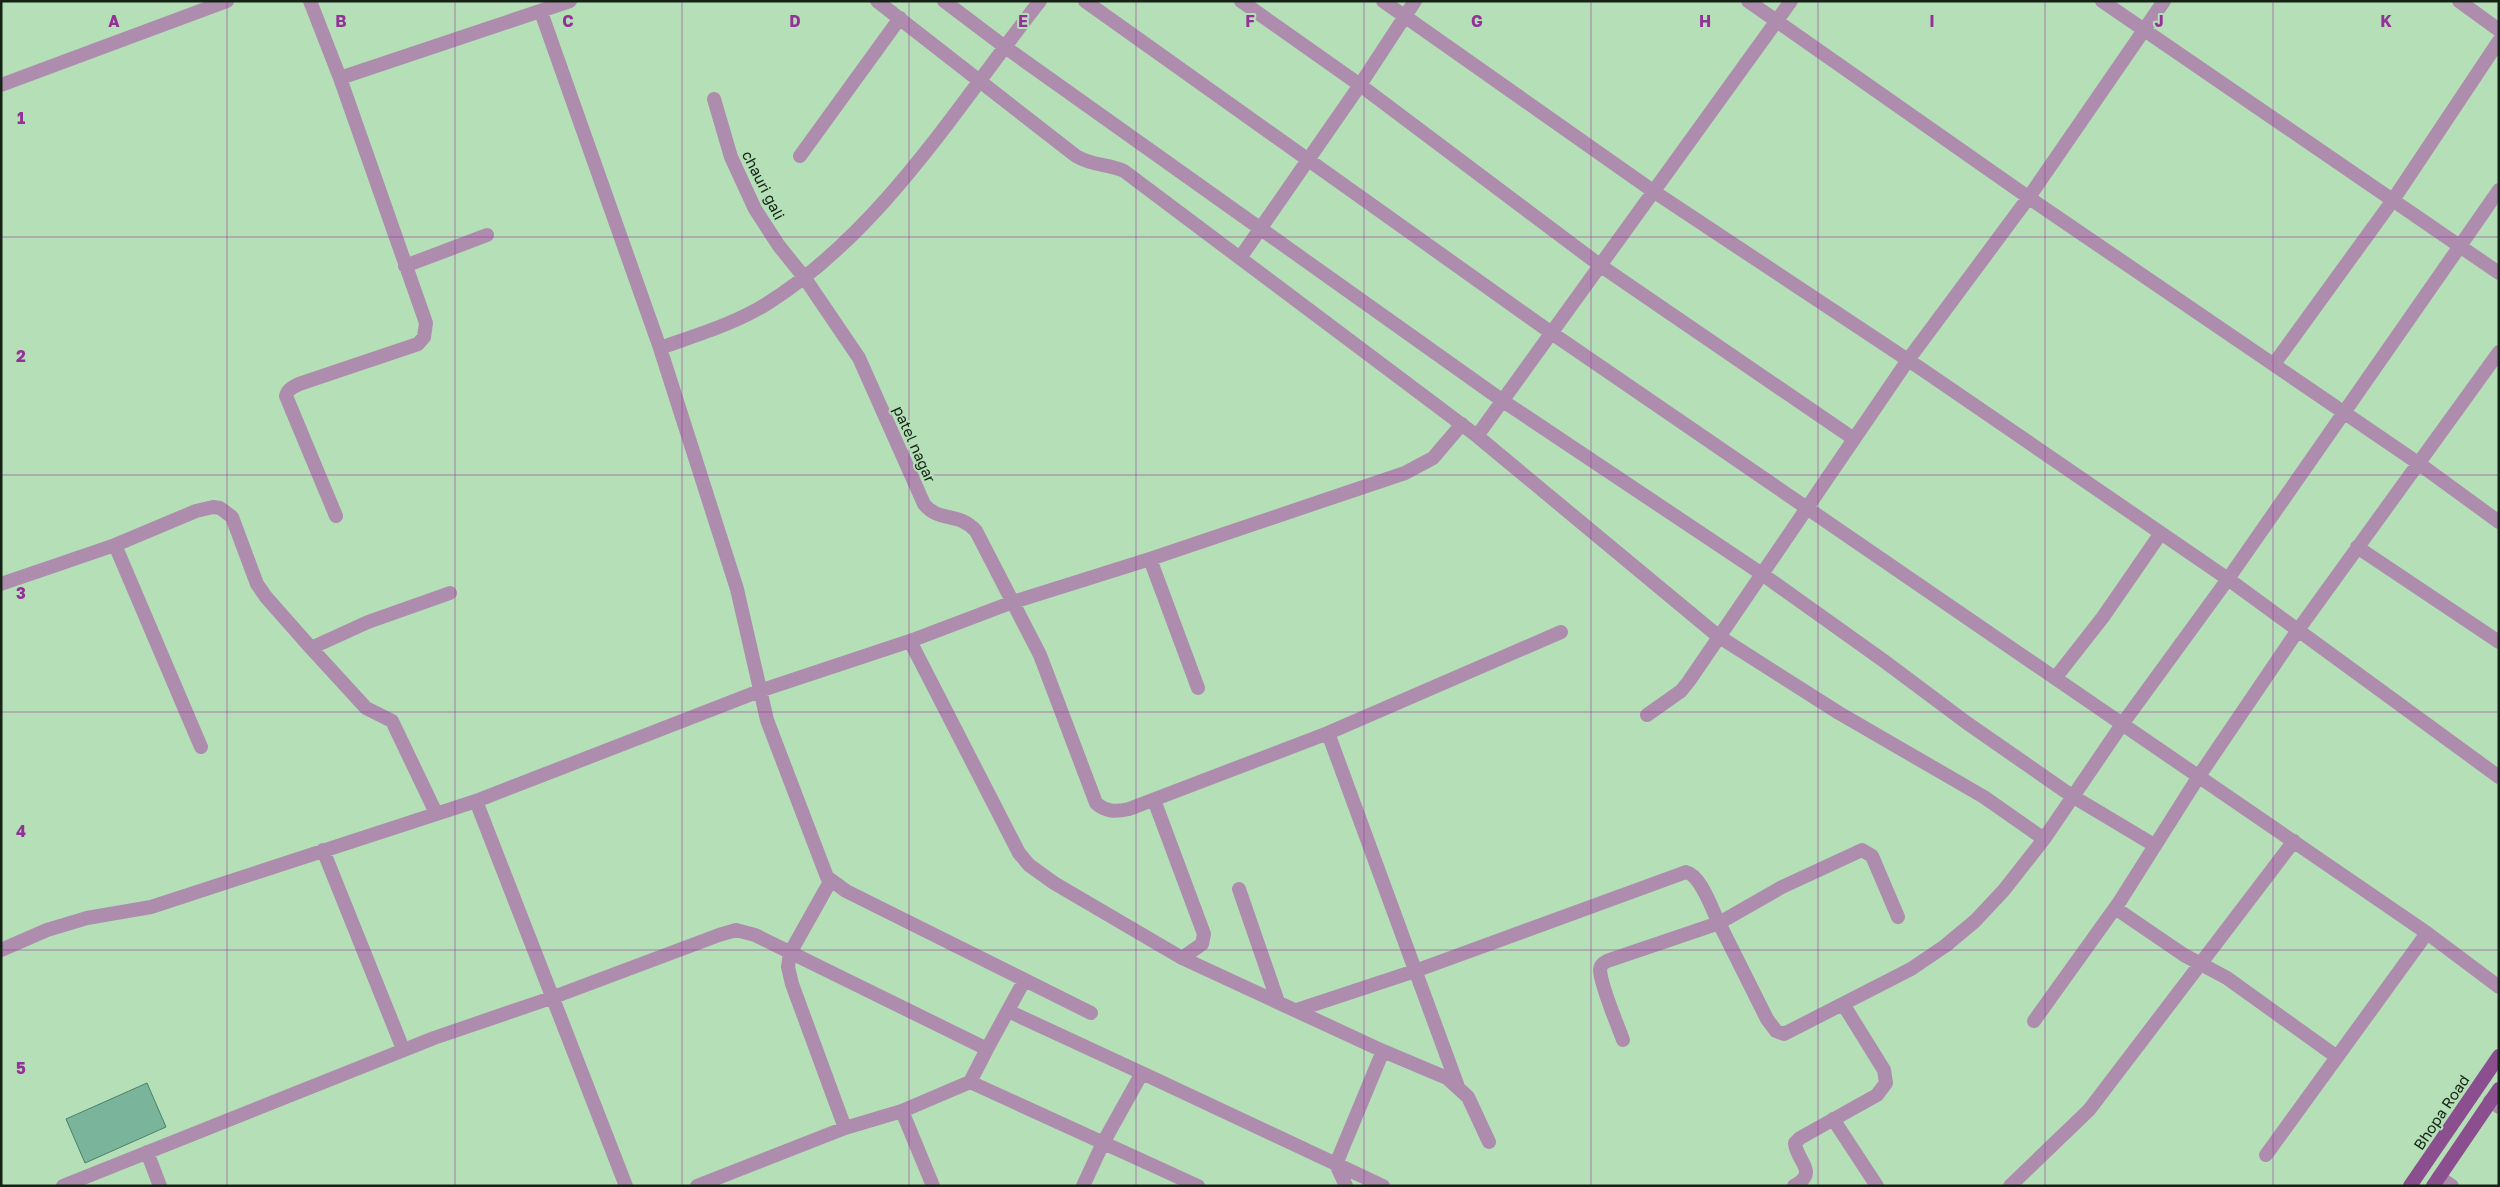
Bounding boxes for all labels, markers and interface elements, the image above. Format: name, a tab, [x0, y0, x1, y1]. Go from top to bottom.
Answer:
text: A	[108, 11, 120, 31]
text: B	[335, 11, 347, 31]
text: C	[562, 11, 574, 31]
text: D	[789, 11, 801, 31]
text: E	[1018, 11, 1028, 31]
text: F	[1245, 11, 1255, 31]
text: G	[1471, 11, 1483, 31]
text: H	[1699, 11, 1711, 31]
text: I	[1929, 11, 1935, 31]
text: J	[2154, 11, 2164, 31]
text: K	[2380, 11, 2392, 31]
text: 1	[17, 108, 25, 128]
street label: chauri gali	[739, 147, 789, 223]
text: 2	[16, 346, 26, 366]
street label: patel nagar	[890, 403, 940, 485]
text: 3	[16, 583, 26, 603]
text: 4	[16, 821, 26, 841]
text: 5	[16, 1058, 26, 1078]
street label: Bhopa Road	[2409, 1071, 2473, 1153]

